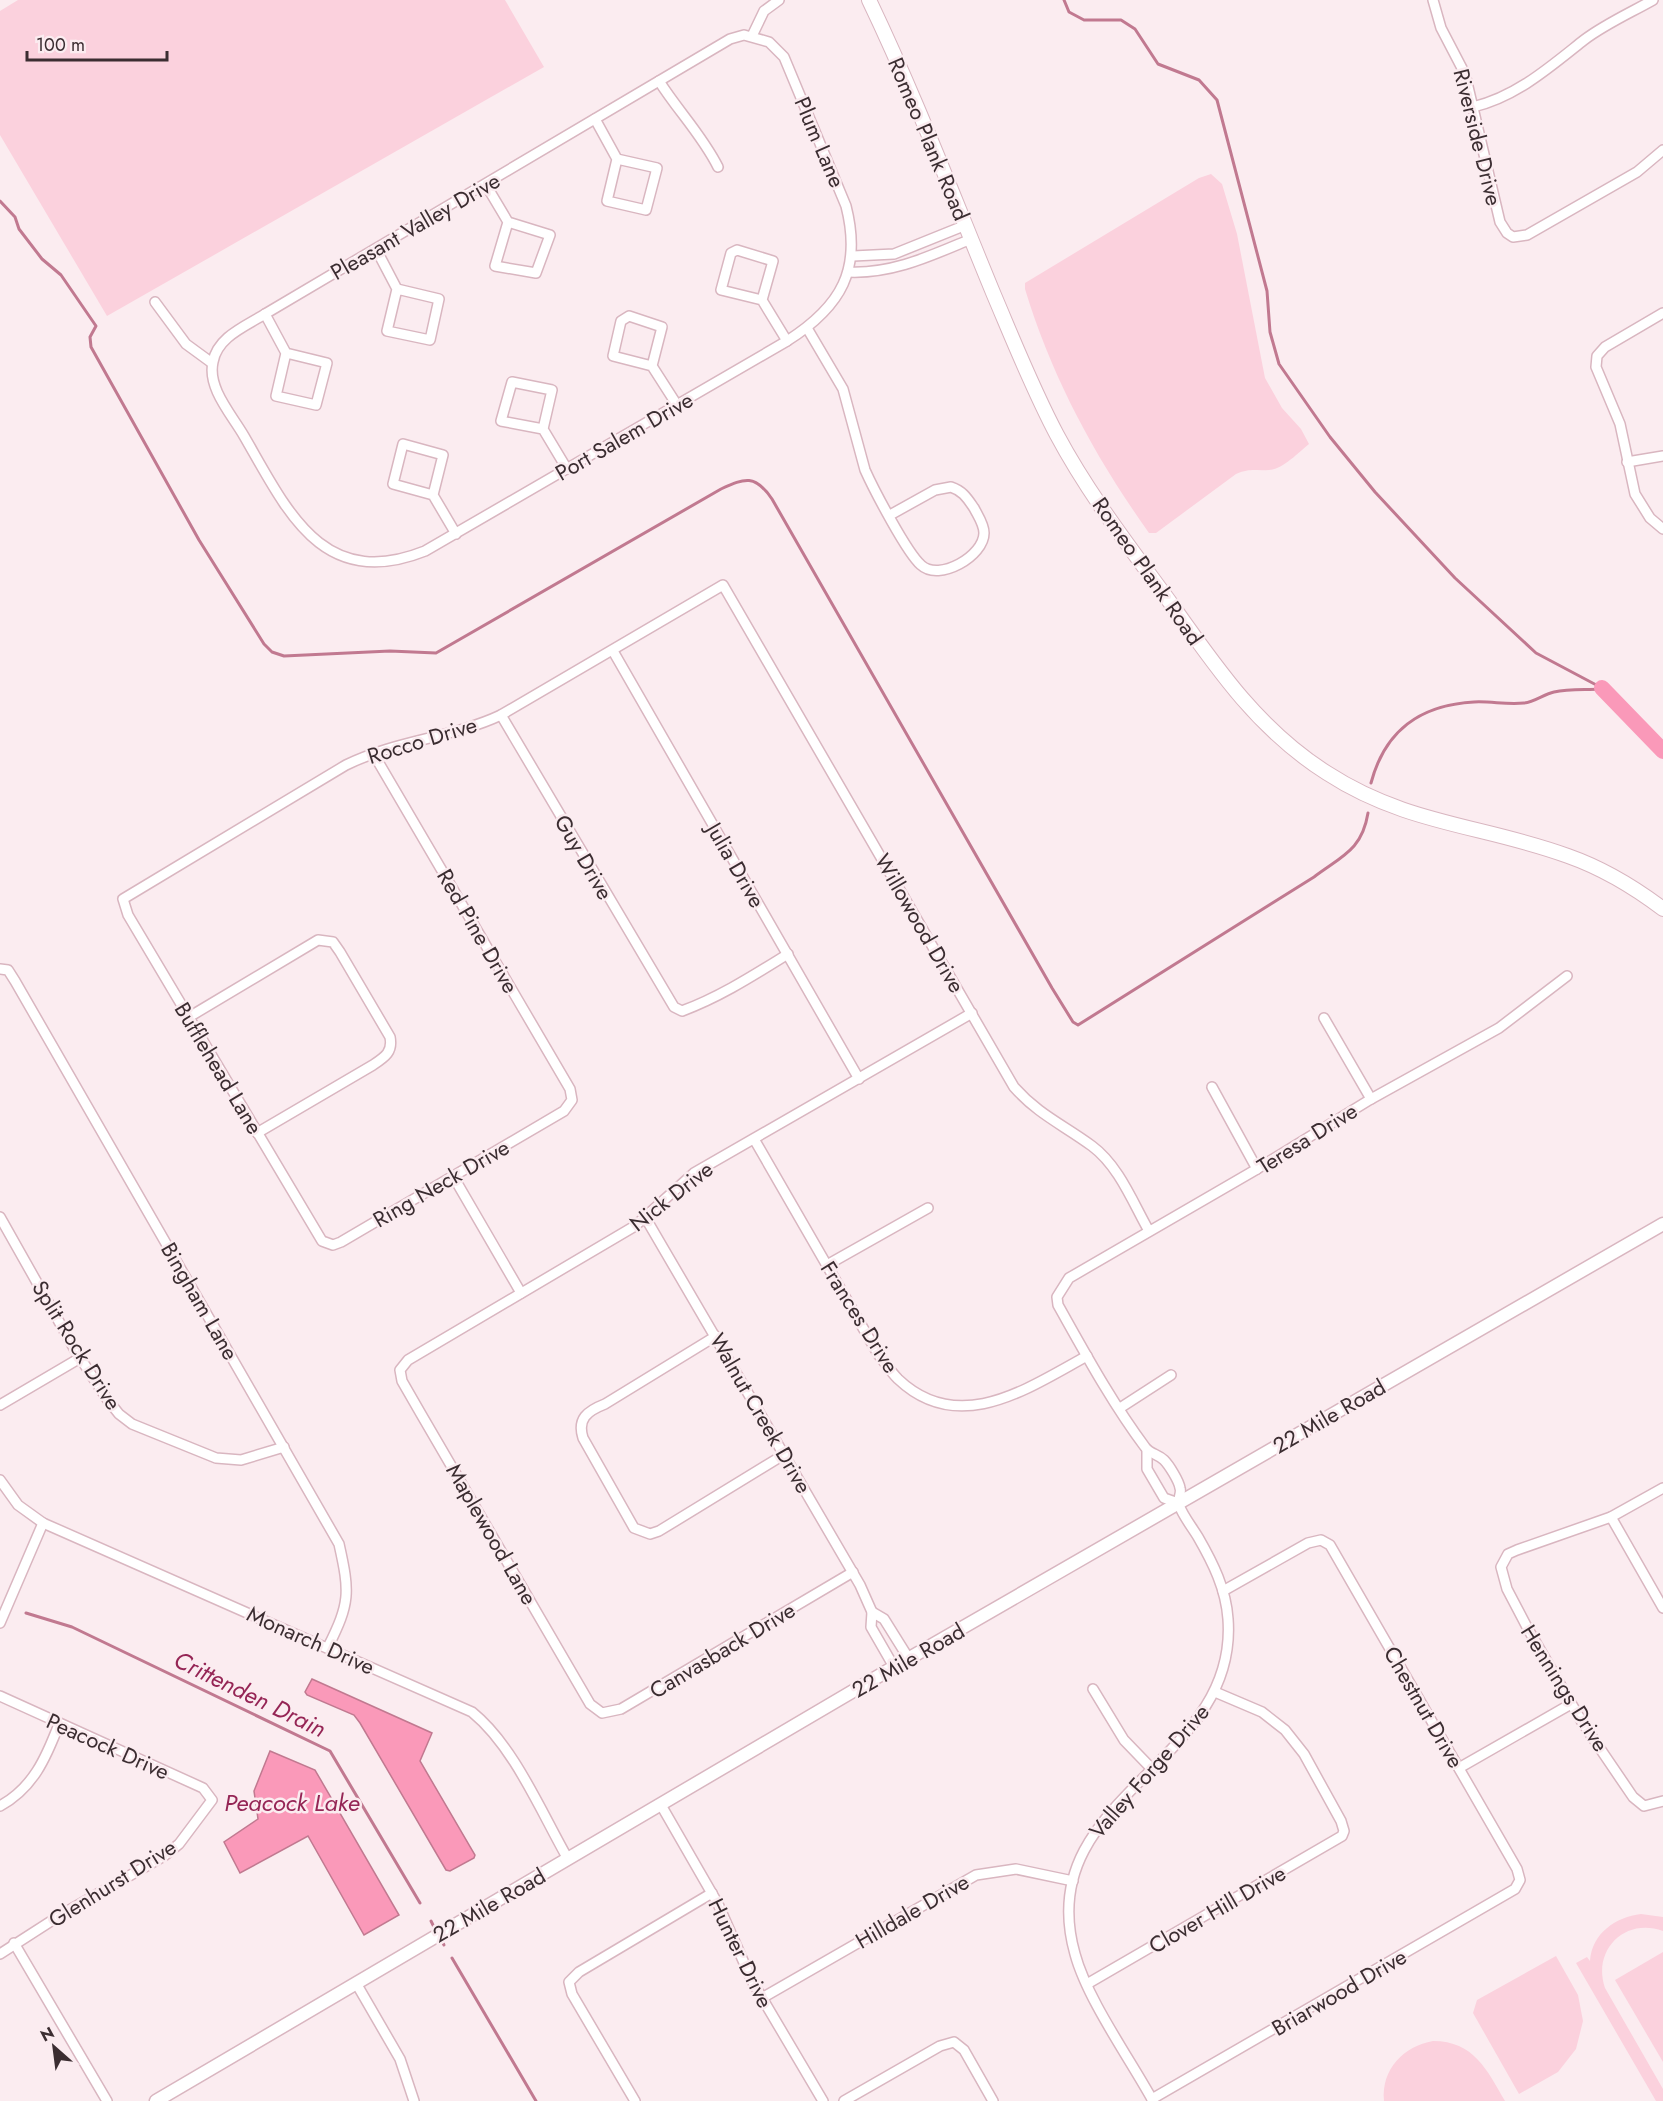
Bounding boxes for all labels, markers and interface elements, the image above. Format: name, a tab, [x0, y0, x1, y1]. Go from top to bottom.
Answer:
scale bar	[27, 24, 166, 62]
text: 100 m	[36, 32, 85, 58]
street label: Romeo Plank Road	[880, 52, 978, 226]
street label: Riverside Drive	[1446, 65, 1510, 209]
street label: Plum Lane	[787, 92, 853, 192]
street label: Pleasant Valley Drive	[324, 164, 506, 288]
street label: Port Salem Drive	[549, 384, 699, 488]
street label: Romeo Plank Road	[1085, 490, 1211, 652]
street label: Rocco Drive	[363, 708, 481, 772]
street label: Guy Drive	[547, 808, 621, 906]
street label: Julia Drive	[697, 814, 773, 914]
street label: Willowood Drive	[867, 847, 973, 999]
street label: Red Pine Drive	[429, 863, 527, 999]
street label: Bufflehead Lane	[167, 996, 271, 1140]
street label: Teresa Drive	[1251, 1095, 1363, 1181]
street label: Ring Neck Drive	[367, 1131, 515, 1235]
street label: Nick Drive	[622, 1153, 720, 1239]
street label: Bingham Lane	[153, 1236, 247, 1366]
street label: Frances Drive	[813, 1255, 907, 1379]
street label: Split Rock Drive	[24, 1274, 130, 1416]
street label: Walnut Creek Drive	[702, 1327, 820, 1499]
street label: 22 Mile Road	[1267, 1371, 1391, 1461]
street label: Maplewood Lane	[439, 1458, 545, 1610]
street label: Canvasback Drive	[643, 1594, 801, 1706]
street label: Monarch Drive	[242, 1598, 380, 1682]
street label: 22 Mile Road	[846, 1615, 970, 1705]
street label: Hennings Drive	[1513, 1618, 1617, 1758]
street label: Chestnut Drive	[1376, 1640, 1472, 1774]
water label: Crittenden Drain	[168, 1642, 332, 1746]
street label: Valley Forge Drive	[1081, 1697, 1217, 1845]
street label: Peacock Drive	[41, 1705, 175, 1787]
water label: Peacock Lake	[224, 1785, 360, 1820]
street label: Glenhurst Drive	[42, 1831, 182, 1935]
street label: Clover Hill Drive	[1142, 1857, 1292, 1961]
street label: 22 Mile Road	[427, 1860, 551, 1950]
street label: Hilldale Drive	[849, 1865, 975, 1957]
street label: Hunter Drive	[701, 1893, 781, 2013]
street label: Briarwood Drive	[1266, 1940, 1412, 2044]
north arrow	[24, 2017, 84, 2077]
text: N	[36, 2021, 58, 2047]

